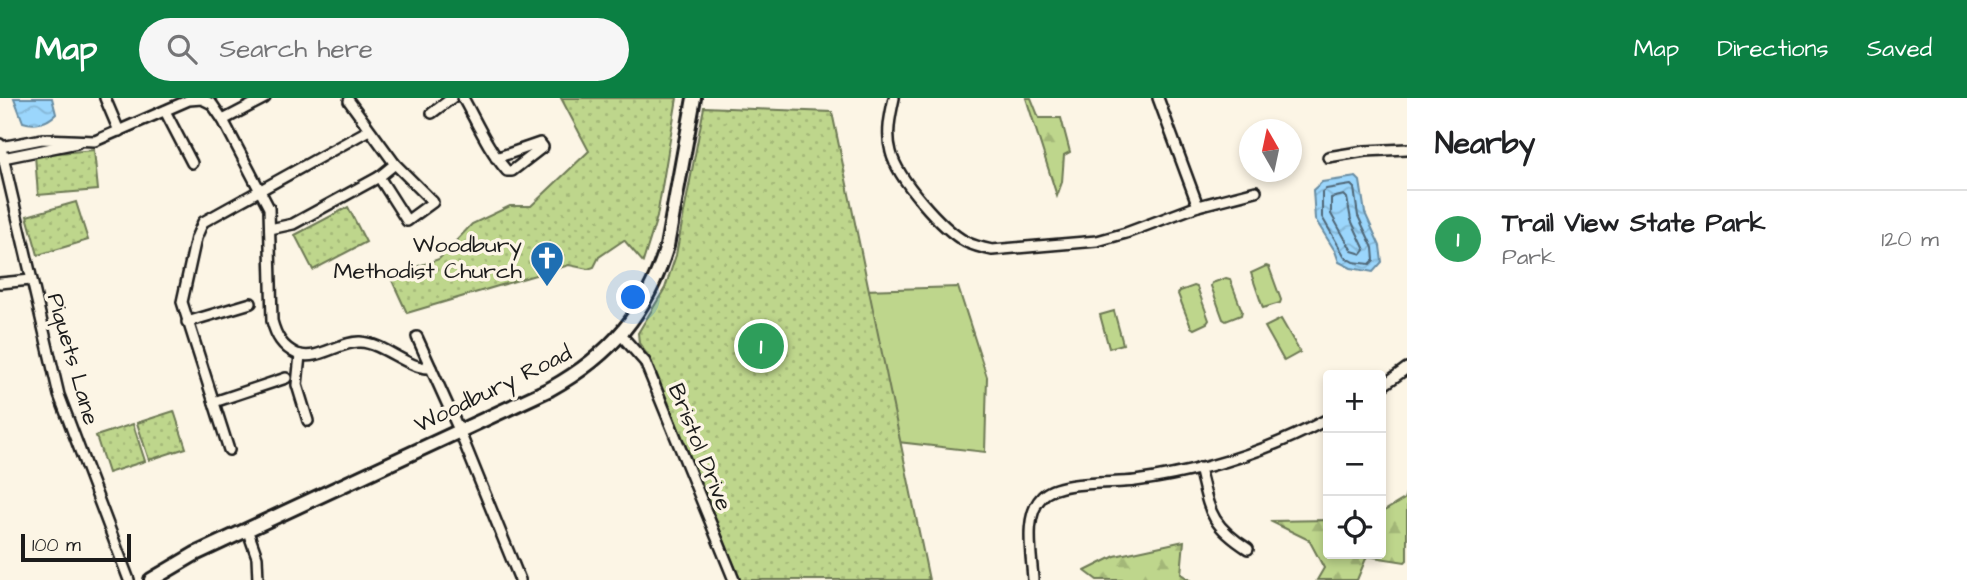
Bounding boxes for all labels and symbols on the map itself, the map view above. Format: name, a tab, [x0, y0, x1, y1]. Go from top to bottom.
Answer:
north arrow	[1239, 119, 1302, 182]
place label: Woodbury Methodist Church	[334, 229, 523, 287]
church icon: Woodbury Methodist Church	[528, 239, 566, 288]
your location	[616, 280, 650, 314]
street label: Piquets Lane	[39, 289, 107, 429]
pin: 1	[738, 320, 784, 372]
street label: Woodbury Road	[409, 337, 578, 442]
street label: Bristol Drive	[660, 379, 740, 515]
scale bar	[21, 531, 131, 563]

